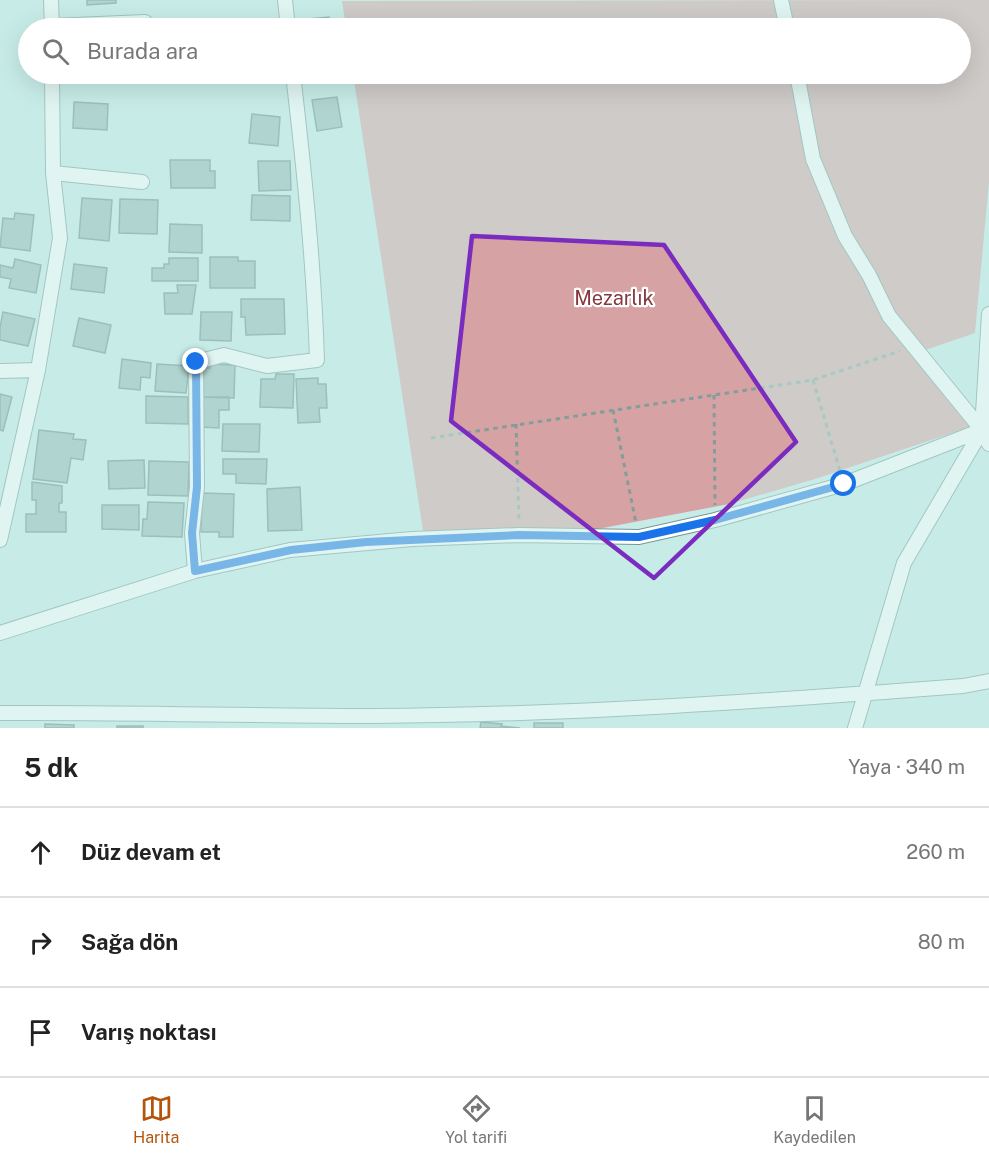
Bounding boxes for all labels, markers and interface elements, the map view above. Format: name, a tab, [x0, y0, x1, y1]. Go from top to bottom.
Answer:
search box	[18, 18, 971, 84]
icon: search	[39, 35, 72, 68]
text: Burada ara	[87, 38, 198, 64]
park label: Mezarlık	[574, 286, 654, 310]
route end	[182, 348, 208, 374]
route start	[830, 470, 856, 496]
text: 5 dk	[24, 752, 78, 783]
text: Yaya · 340 m	[848, 755, 965, 779]
icon: ahead	[24, 836, 57, 869]
text: Düz devam et	[81, 839, 221, 865]
text: 260 m	[906, 840, 965, 864]
icon: right	[24, 926, 57, 959]
text: Sağa dön	[81, 929, 178, 955]
text: 80 m	[918, 930, 965, 954]
icon: arrive	[24, 1016, 57, 1049]
text: Varış noktası	[81, 1019, 216, 1045]
tab: Harita	[133, 1092, 179, 1147]
tab: Yol tarifi	[445, 1092, 507, 1147]
tab: Kaydedilen	[773, 1092, 856, 1147]

